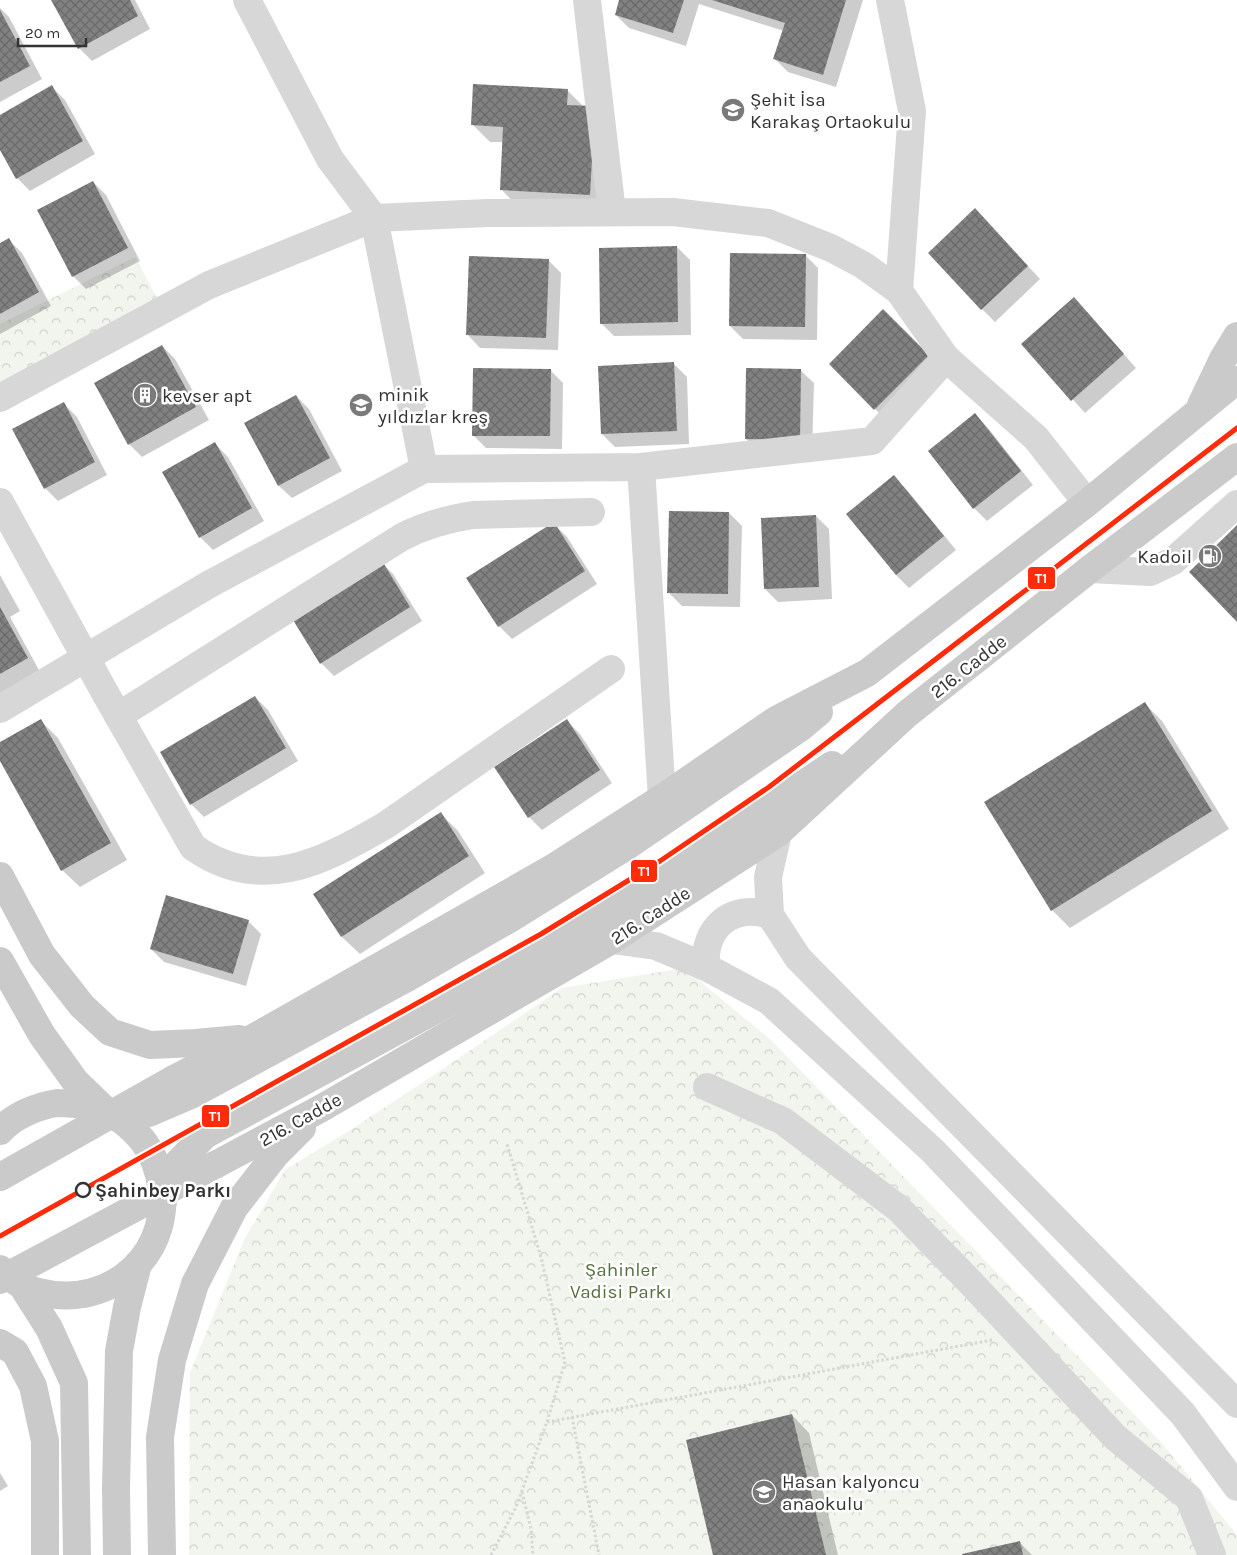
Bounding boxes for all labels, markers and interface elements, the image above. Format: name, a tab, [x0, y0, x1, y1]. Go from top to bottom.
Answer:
scale bar	[18, 15, 85, 47]
text: 20 m	[25, 24, 60, 42]
place label: Şehit İsa Karakaş Ortaokulu	[750, 89, 911, 133]
school or university icon: Şehit İsa Karakaş Ortaokulu	[720, 97, 746, 123]
building icon: kevser apt	[132, 382, 158, 408]
place label: minik yıldızlar kreş	[377, 384, 488, 428]
place label: kevser apt	[162, 385, 252, 407]
school or university icon: minik yıldızlar kreş	[348, 392, 374, 418]
fuel station icon: Kadoil	[1197, 543, 1223, 569]
place label: Kadoil	[1137, 546, 1192, 568]
line badge: T1	[1027, 566, 1056, 590]
text: T1	[1035, 570, 1047, 587]
street label: 216. Cadde	[926, 630, 1011, 703]
line badge: T1	[630, 859, 658, 883]
text: T1	[638, 863, 650, 880]
street label: 216. Cadde	[607, 882, 694, 950]
street label: 216. Cadde	[256, 1088, 345, 1151]
line badge: T1	[201, 1104, 230, 1128]
text: T1	[209, 1108, 221, 1125]
place label: Şahinbey Parkı	[95, 1180, 231, 1202]
marker: Şahinbey Parkı	[75, 1182, 91, 1198]
park label: Şahinler Vadisi Parkı	[570, 1259, 672, 1303]
place label: Hasan kalyoncu anaokulu	[782, 1471, 920, 1515]
school or university icon: Hasan kalyoncu anaokulu	[751, 1479, 777, 1505]

